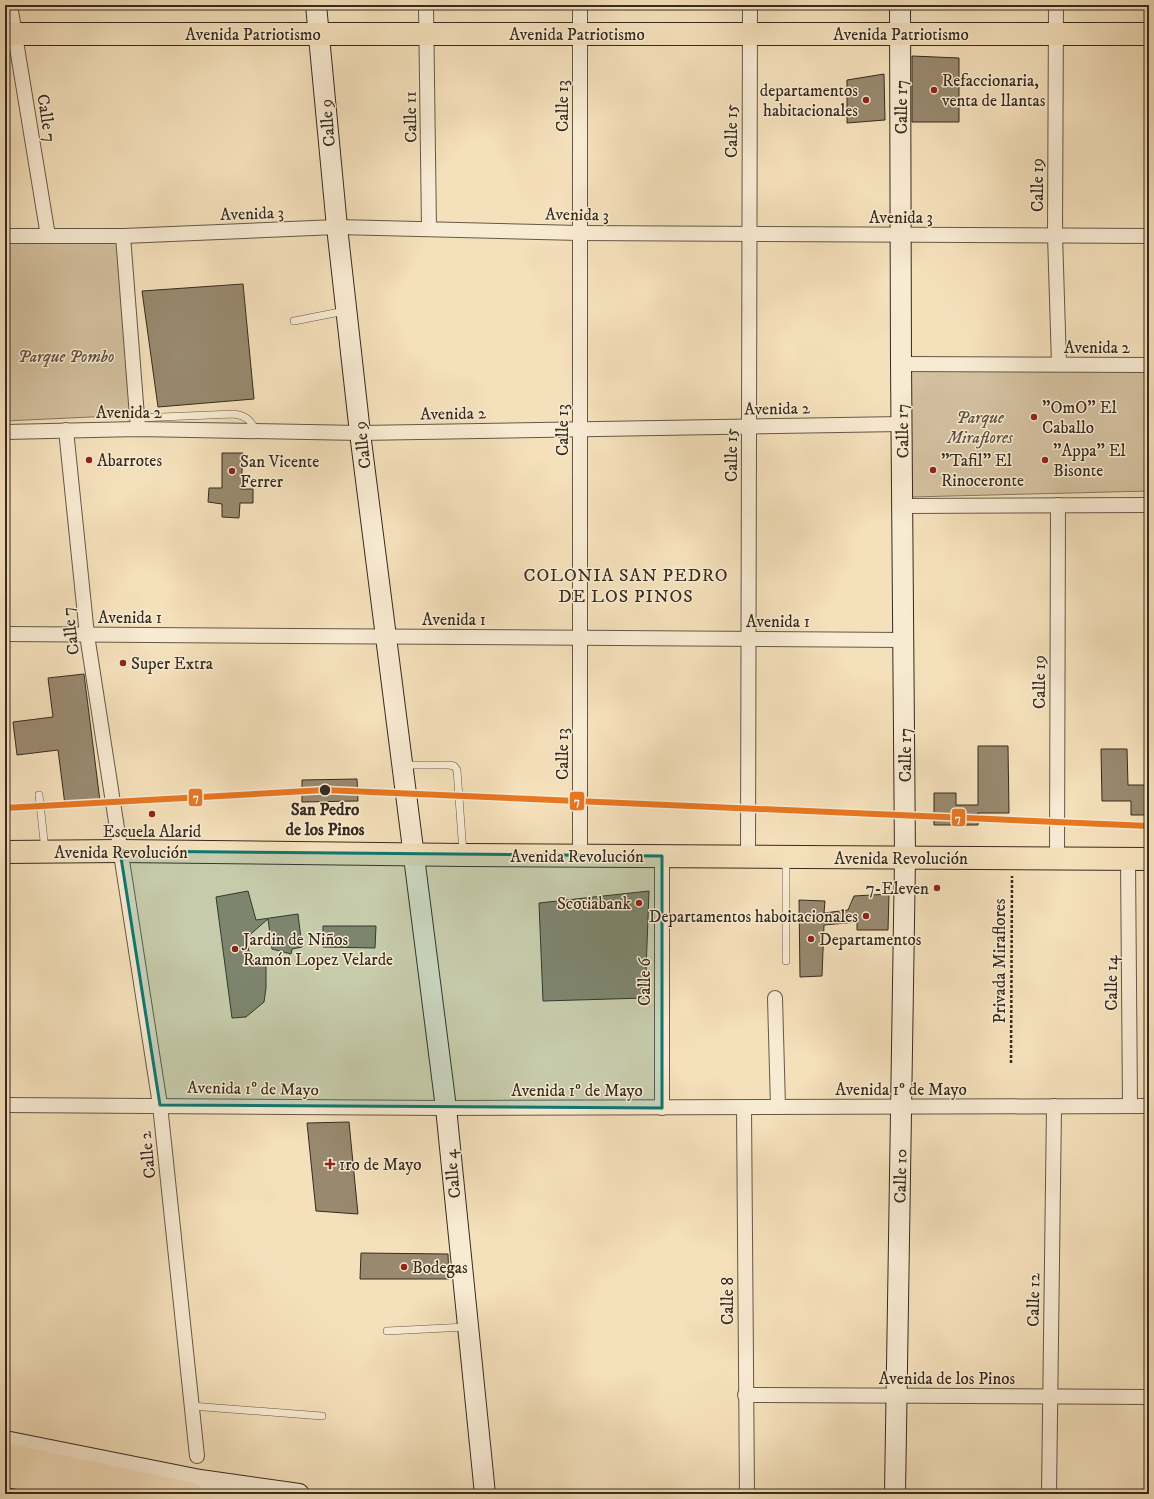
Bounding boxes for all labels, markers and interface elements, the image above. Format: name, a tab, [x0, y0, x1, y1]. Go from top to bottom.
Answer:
street label: Avenida Patriotismo	[185, 24, 321, 46]
street label: Avenida Patriotismo	[509, 24, 645, 46]
street label: Avenida Patriotismo	[833, 24, 969, 46]
place label: Refaccionaria, venta de llantas	[941, 70, 1046, 112]
street label: Calle 13	[552, 80, 574, 132]
place label: departamentos habitacionales	[760, 80, 858, 122]
street label: Calle 17	[891, 80, 913, 134]
marker: Refaccionaria, venta de llantas	[929, 85, 939, 95]
street label: Calle 11	[400, 91, 422, 143]
street label: Calle 7	[31, 93, 61, 144]
marker: departamentos habitacionales	[861, 95, 871, 105]
street label: Calle 9	[315, 98, 341, 148]
street label: Calle 15	[721, 103, 743, 158]
street label: Calle 19	[1027, 158, 1049, 212]
street label: Avenida 3	[220, 202, 284, 226]
street label: Avenida 3	[545, 203, 609, 227]
street label: Avenida 3	[869, 207, 933, 229]
street label: Avenida 2	[1064, 337, 1131, 359]
park label: Parque Pombo	[18, 346, 114, 368]
street label: Avenida 2	[744, 397, 811, 421]
place label: "OmO" El Caballo	[1042, 397, 1117, 439]
street label: Avenida 2	[96, 402, 163, 424]
street label: Avenida 2	[420, 402, 487, 426]
street label: Calle 13	[552, 404, 574, 456]
street label: Calle 17	[892, 404, 914, 458]
park label: Parque Miraflores	[946, 407, 1014, 449]
marker: "OmO" El Caballo	[1029, 412, 1039, 422]
street label: Calle 9	[349, 420, 377, 470]
street label: Calle 15	[721, 427, 743, 482]
place label: "Appa" El Bisonte	[1053, 440, 1126, 482]
place label: Abarrotes	[97, 450, 162, 472]
place label: "Tafil" El Rinoceronte	[941, 450, 1024, 492]
place label: San Vicente Ferrer	[240, 451, 319, 493]
marker: Abarrotes	[84, 455, 94, 465]
marker: "Appa" El Bisonte	[1040, 455, 1050, 465]
marker: "Tafil" El Rinoceronte	[928, 465, 938, 475]
marker: San Vicente Ferrer	[227, 466, 237, 476]
district label: COLONIA SAN PEDRO DE LOS PINOS	[523, 565, 729, 608]
street label: Calle 7	[57, 606, 85, 656]
street label: Avenida 1	[98, 607, 162, 629]
street label: Avenida 1	[422, 609, 486, 631]
street label: Avenida 1	[746, 611, 810, 633]
place label: Super Extra	[131, 653, 214, 675]
street label: Calle 19	[1029, 655, 1051, 709]
marker: Super Extra	[118, 658, 128, 668]
street label: Calle 13	[552, 728, 574, 780]
street label: Calle 17	[895, 728, 917, 782]
marker: San Pedro de los Pinos	[318, 783, 332, 797]
line badge: 7	[188, 788, 203, 807]
text: 7	[193, 791, 199, 805]
line badge: 7	[569, 791, 585, 811]
text: 7	[574, 795, 580, 809]
place label: San Pedro de los Pinos	[286, 799, 365, 841]
line badge: 7	[951, 808, 966, 827]
marker: Escuela Alarid	[147, 809, 157, 819]
text: 7	[955, 812, 961, 826]
place label: Escuela Alarid	[103, 821, 202, 843]
street label: Avenida Revolución	[54, 842, 188, 864]
street label: Avenida Revolución	[510, 846, 644, 868]
street label: Avenida Revolución	[834, 848, 968, 870]
place label: 7-Eleven	[866, 878, 929, 900]
marker: 7-Eleven	[932, 883, 942, 893]
place label: Scotiabank	[557, 893, 632, 915]
marker: Scotiabank	[634, 898, 644, 908]
street label: Privada Miraflores	[989, 898, 1011, 1023]
place label: Departamentos haboitacionales	[649, 906, 858, 928]
marker: Departamentos haboitacionales	[861, 911, 871, 921]
place label: Jardin de Niños Ramón Lopez Velarde	[241, 929, 393, 971]
place label: Departamentos	[819, 929, 922, 951]
marker: Departamentos	[806, 934, 816, 944]
marker: Jardin de Niños Ramón Lopez Velarde	[230, 944, 240, 954]
street label: Calle 14	[1101, 954, 1123, 1011]
street label: Calle 6	[634, 957, 656, 1006]
street label: Avenida 1º de Mayo	[187, 1077, 319, 1101]
street label: Avenida 1º de Mayo	[835, 1079, 967, 1101]
street label: Avenida 1º de Mayo	[511, 1080, 643, 1102]
street label: Calle 2	[134, 1129, 161, 1180]
street label: Calle 4	[439, 1147, 467, 1199]
street label: Calle 10	[890, 1148, 912, 1204]
place label: 1ro de Mayo	[339, 1154, 422, 1176]
marker: 1ro de Mayo	[324, 1158, 336, 1170]
place label: Bodegas	[412, 1257, 468, 1279]
marker: Bodegas	[399, 1262, 409, 1272]
street label: Calle 12	[1023, 1272, 1045, 1327]
street label: Calle 8	[717, 1277, 739, 1325]
street label: Avenida de los Pinos	[879, 1368, 1016, 1390]

